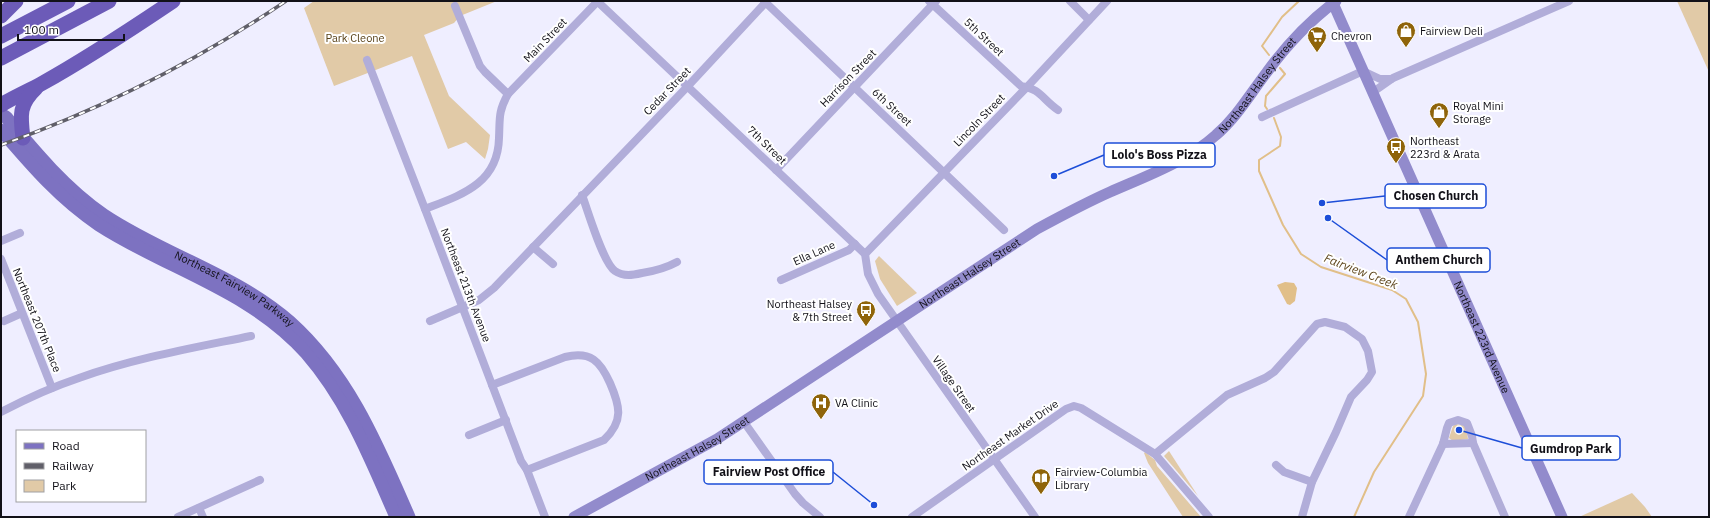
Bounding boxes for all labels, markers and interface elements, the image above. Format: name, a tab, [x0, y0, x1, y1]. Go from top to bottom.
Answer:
street label: Main Street	[520, 15, 570, 65]
street label: 5th Street	[961, 15, 1007, 59]
scale bar	[18, 16, 124, 42]
shop icon: Fairview Deli	[1395, 20, 1417, 48]
text: 100 m	[24, 22, 59, 37]
place label: Fairview Deli	[1420, 24, 1483, 38]
supermarket icon: Chevron	[1306, 25, 1328, 53]
place label: Chevron	[1331, 29, 1372, 43]
park label: Park Cleone	[325, 31, 385, 45]
street label: Northeast Halsey Street	[1215, 34, 1299, 136]
street label: Harrison Street	[817, 46, 879, 110]
street label: Cedar Street	[640, 64, 694, 118]
street label: 6th Street	[869, 85, 915, 129]
street label: Lincoln Street	[950, 91, 1008, 149]
place label: Royal Mini Storage	[1453, 99, 1503, 126]
shop icon: Royal Mini Storage	[1428, 101, 1450, 129]
street label: 7th Street	[744, 123, 790, 167]
place label: Northeast 223rd & Arata	[1410, 134, 1480, 161]
bus stop icon: Northeast 223rd & Arata	[1385, 136, 1407, 164]
callout: Lolo's Boss Pizza	[1104, 143, 1215, 167]
text: Lolo's Boss Pizza	[1111, 147, 1207, 162]
callout: Chosen Church	[1385, 184, 1486, 208]
text: Chosen Church	[1394, 188, 1478, 203]
street label: Northeast 213th Avenue	[438, 226, 494, 344]
street label: Northeast Halsey Street	[916, 235, 1023, 312]
street label: Ella Lane	[791, 238, 837, 268]
street label: Northeast Fairview Parkway	[172, 248, 298, 330]
callout: Anthem Church	[1387, 248, 1490, 272]
water label: Fairview Creek	[1322, 250, 1401, 292]
text: Anthem Church	[1395, 252, 1483, 267]
street label: Northeast 207th Place	[10, 266, 64, 374]
street label: Northeast 223rd Avenue	[1451, 279, 1513, 395]
place label: Northeast Halsey & 7th Street	[767, 297, 853, 324]
bus stop icon: Northeast Halsey & 7th Street	[855, 299, 877, 327]
street label: Village Street	[929, 353, 979, 415]
hospital icon: VA Clinic	[810, 392, 832, 420]
place label: VA Clinic	[835, 396, 878, 410]
street label: Northeast Market Drive	[959, 396, 1061, 474]
street label: Northeast Halsey Street	[643, 413, 752, 484]
legend	[16, 430, 146, 502]
callout: Gumdrop Park	[1522, 436, 1620, 460]
text: Road	[52, 438, 80, 453]
text: Gumdrop Park	[1530, 441, 1612, 456]
text: Railway	[52, 458, 94, 473]
callout: Fairview Post Office	[704, 460, 833, 484]
text: Fairview Post Office	[713, 464, 826, 479]
place label: Fairview-Columbia Library	[1055, 465, 1148, 492]
library icon: Fairview-Columbia Library	[1030, 467, 1052, 495]
text: Park	[52, 478, 77, 493]

